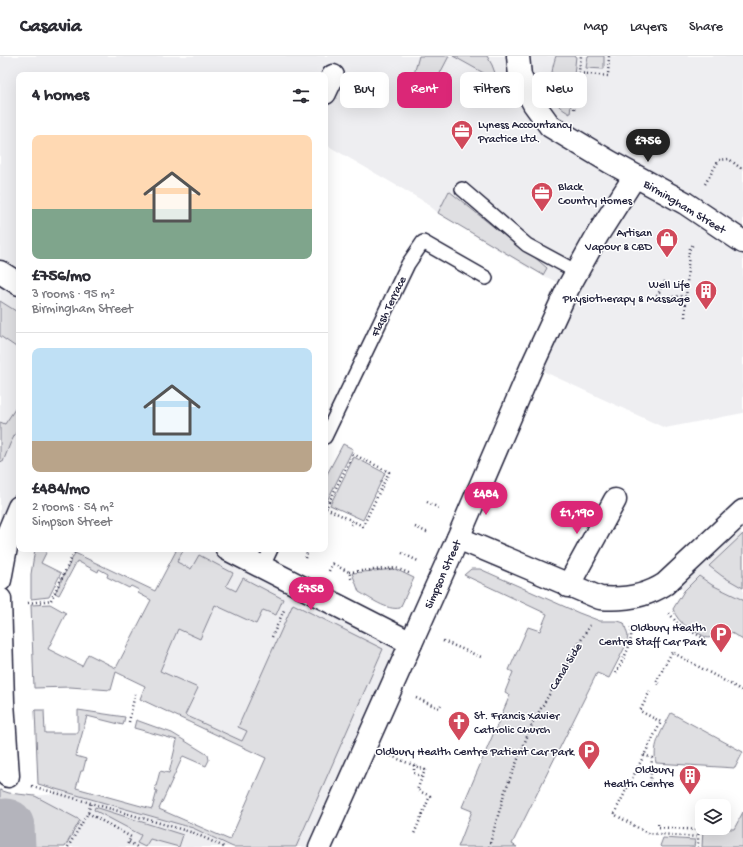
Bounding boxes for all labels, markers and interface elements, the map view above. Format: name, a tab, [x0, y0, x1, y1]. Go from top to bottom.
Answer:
text: Casavia	[20, 16, 81, 39]
text: Map	[584, 19, 608, 36]
text: Layers	[630, 19, 667, 36]
text: Share	[689, 19, 723, 36]
chip: Buy	[340, 72, 389, 108]
chip: Rent	[397, 72, 452, 108]
chip: Filters	[460, 72, 524, 108]
chip: New	[532, 72, 587, 108]
icon: filters	[290, 85, 312, 107]
text: 4 homes	[32, 86, 89, 106]
office icon: Lyness Accountancy Practice Ltd.	[449, 118, 475, 151]
place label: Lyness Accountancy Practice Ltd.	[477, 119, 572, 147]
pin: £756	[624, 129, 672, 163]
text: £756	[635, 134, 661, 149]
icon: home	[136, 161, 208, 233]
street label: Birmingham Street	[640, 177, 728, 238]
office icon: Black Country Homes	[529, 180, 555, 213]
place label: Black Country Homes	[557, 181, 633, 209]
shop icon: Artisan Vapour & CBD	[654, 226, 680, 259]
place label: Artisan Vapour & CBD	[584, 227, 652, 255]
text: £756/mo	[32, 267, 91, 287]
street label: Flash Terrace	[369, 274, 411, 340]
building icon: Well Life Physiotherapy & Massage	[693, 278, 719, 311]
place label: Well Life Physiotherapy & Massage	[562, 279, 691, 307]
text: 3 rooms · 95 m²	[32, 287, 115, 302]
text: Birmingham Street	[32, 302, 133, 317]
icon: home	[136, 374, 208, 446]
text: £484/mo	[32, 480, 90, 500]
pin: £484	[462, 482, 510, 516]
text: £484	[473, 487, 499, 502]
text: 2 rooms · 54 m²	[32, 500, 114, 515]
pin: £1,190	[544, 501, 610, 535]
text: £1,190	[560, 506, 594, 521]
text: Simpson Street	[32, 515, 112, 530]
street label: Simpson Street	[422, 537, 466, 611]
pin: £758	[287, 577, 335, 611]
text: £758	[298, 582, 324, 597]
parking icon: Oldbury Health Centre Staff Car Park	[708, 621, 734, 654]
place label: Oldbury Health Centre Staff Car Park	[599, 622, 708, 650]
street label: Canal Side	[547, 640, 587, 693]
church icon: St. Francis Xavier Catholic Church	[446, 709, 472, 742]
place label: St. Francis Xavier Catholic Church	[474, 710, 561, 738]
parking icon: Oldbury Health Centre Patient Car Park	[576, 738, 602, 771]
place label: Oldbury Health Centre Patient Car Park	[375, 746, 576, 760]
building icon: Oldbury Health Centre	[677, 763, 703, 796]
place label: Oldbury Health Centre	[604, 764, 675, 792]
map controls	[695, 799, 731, 835]
button: layers	[695, 799, 731, 835]

